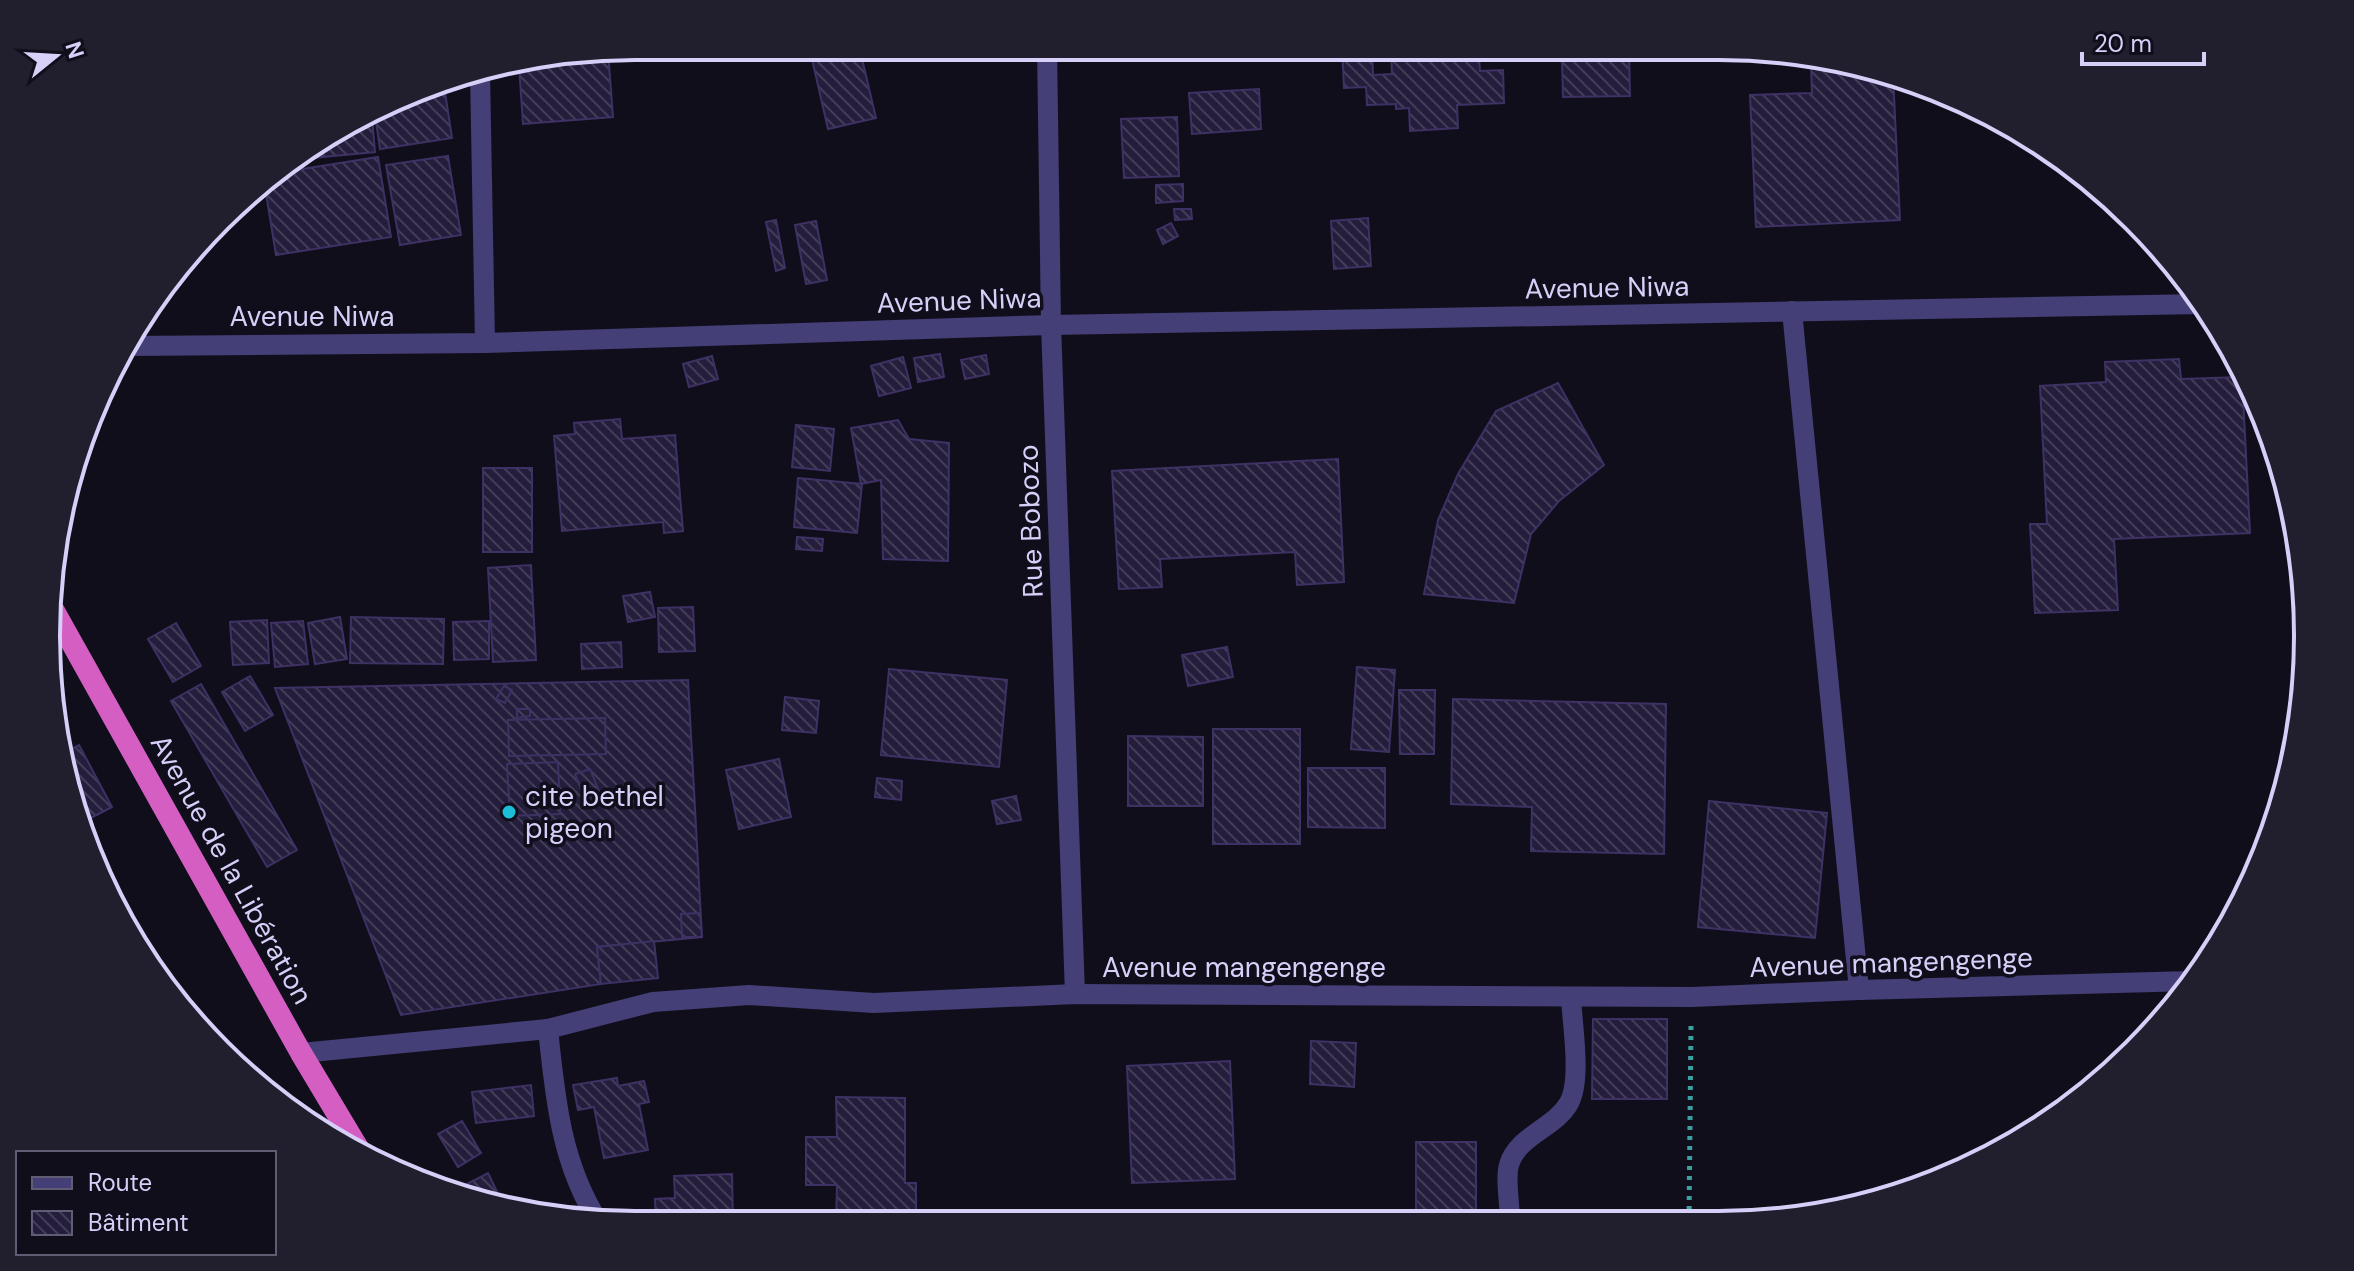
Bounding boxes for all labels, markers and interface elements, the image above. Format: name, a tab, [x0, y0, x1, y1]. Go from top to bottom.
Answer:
north arrow	[16, 16, 96, 96]
scale bar	[2082, 16, 2204, 66]
text: 20 m	[2094, 28, 2152, 59]
text: N	[58, 38, 91, 62]
street label: Avenue Niwa	[1524, 268, 1690, 307]
street label: Avenue Niwa	[876, 279, 1042, 322]
street label: Avenue Niwa	[230, 298, 394, 335]
street label: Rue Bobozo	[1009, 444, 1052, 598]
street label: Avenue de la Libération	[142, 728, 321, 1011]
place label: cite bethel pigeon	[525, 778, 664, 847]
marker: cite bethel pigeon	[500, 803, 518, 821]
street label: Avenue mangengenge	[1749, 939, 2034, 986]
street label: Avenue mangengenge	[1102, 949, 1386, 986]
legend	[16, 1151, 276, 1255]
text: Route	[88, 1167, 152, 1198]
text: Bâtiment	[88, 1207, 189, 1238]

